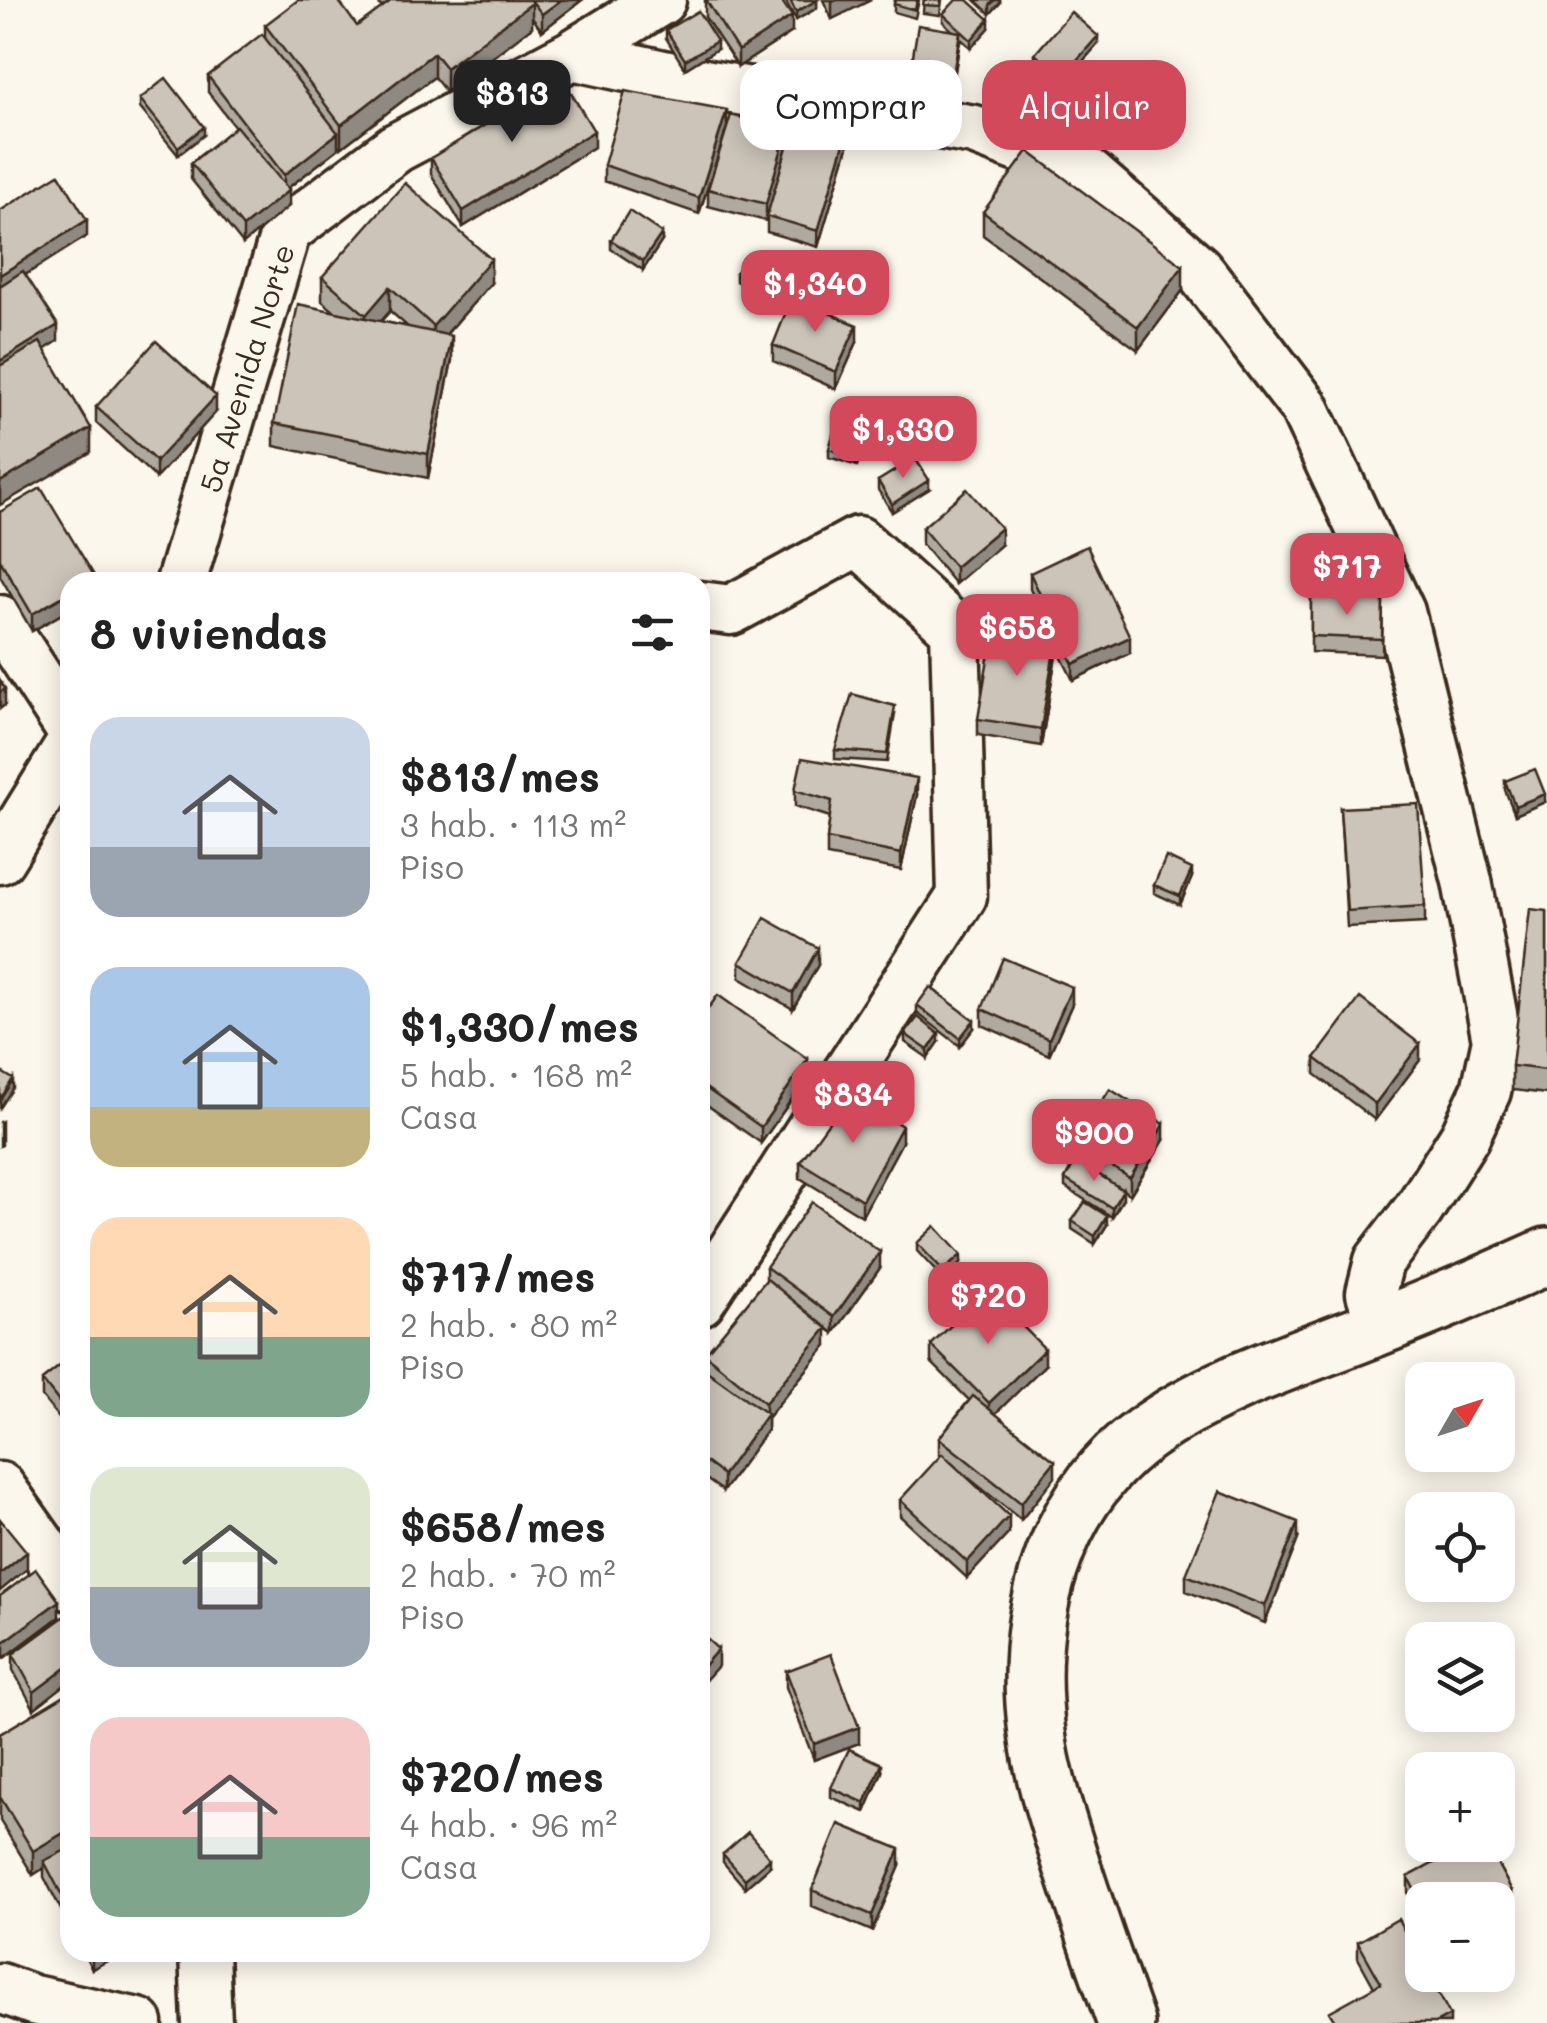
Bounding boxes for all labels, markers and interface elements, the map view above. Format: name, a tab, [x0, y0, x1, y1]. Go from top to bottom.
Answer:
pin: $813	[453, 60, 571, 145]
chip: Comprar	[740, 60, 962, 150]
chip: Alquilar	[982, 60, 1186, 150]
text: $813	[476, 71, 549, 113]
street label: 5a Avenida Norte	[189, 239, 303, 497]
pin: $1,340	[734, 250, 896, 335]
text: $1,340	[763, 261, 867, 303]
pin: $1,330	[822, 396, 984, 481]
text: $1,330	[852, 407, 954, 449]
pin: $717	[1288, 533, 1406, 618]
text: $717	[1312, 544, 1382, 586]
pin: $658	[958, 594, 1076, 679]
text: 8 viviendas	[90, 605, 328, 660]
icon: filters	[625, 605, 680, 660]
text: $658	[978, 605, 1056, 647]
text: $813/mes	[400, 748, 600, 803]
icon: home	[170, 757, 290, 877]
text: 3 hab. · 113 m²	[400, 803, 626, 845]
text: Piso	[400, 845, 464, 887]
text: $1,330/mes	[400, 998, 639, 1053]
icon: home	[170, 1007, 290, 1127]
text: 5 hab. · 168 m²	[400, 1053, 632, 1095]
pin: $834	[794, 1061, 912, 1146]
text: $834	[813, 1072, 893, 1114]
text: Casa	[400, 1095, 478, 1137]
pin: $900	[1035, 1099, 1153, 1184]
text: $900	[1054, 1110, 1134, 1152]
text: $717/mes	[400, 1248, 595, 1303]
icon: home	[170, 1257, 290, 1377]
pin: $720	[929, 1262, 1047, 1347]
text: $720	[950, 1273, 1026, 1315]
text: 2 hab. · 80 m²	[400, 1303, 617, 1345]
text: Piso	[400, 1345, 464, 1387]
north arrow	[1405, 1362, 1515, 1472]
map controls	[1405, 1362, 1515, 1992]
button: locate	[1405, 1492, 1515, 1602]
text: $658/mes	[400, 1498, 606, 1553]
icon: home	[170, 1507, 290, 1627]
text: 2 hab. · 70 m²	[400, 1553, 616, 1595]
text: Piso	[400, 1595, 464, 1637]
button: layers	[1405, 1622, 1515, 1732]
text: $720/mes	[400, 1748, 604, 1803]
button: +	[1405, 1752, 1515, 1862]
icon: home	[170, 1757, 290, 1877]
text: 4 hab. · 96 m²	[400, 1803, 617, 1845]
text: Casa	[400, 1845, 478, 1887]
button: −	[1405, 1882, 1515, 1992]

